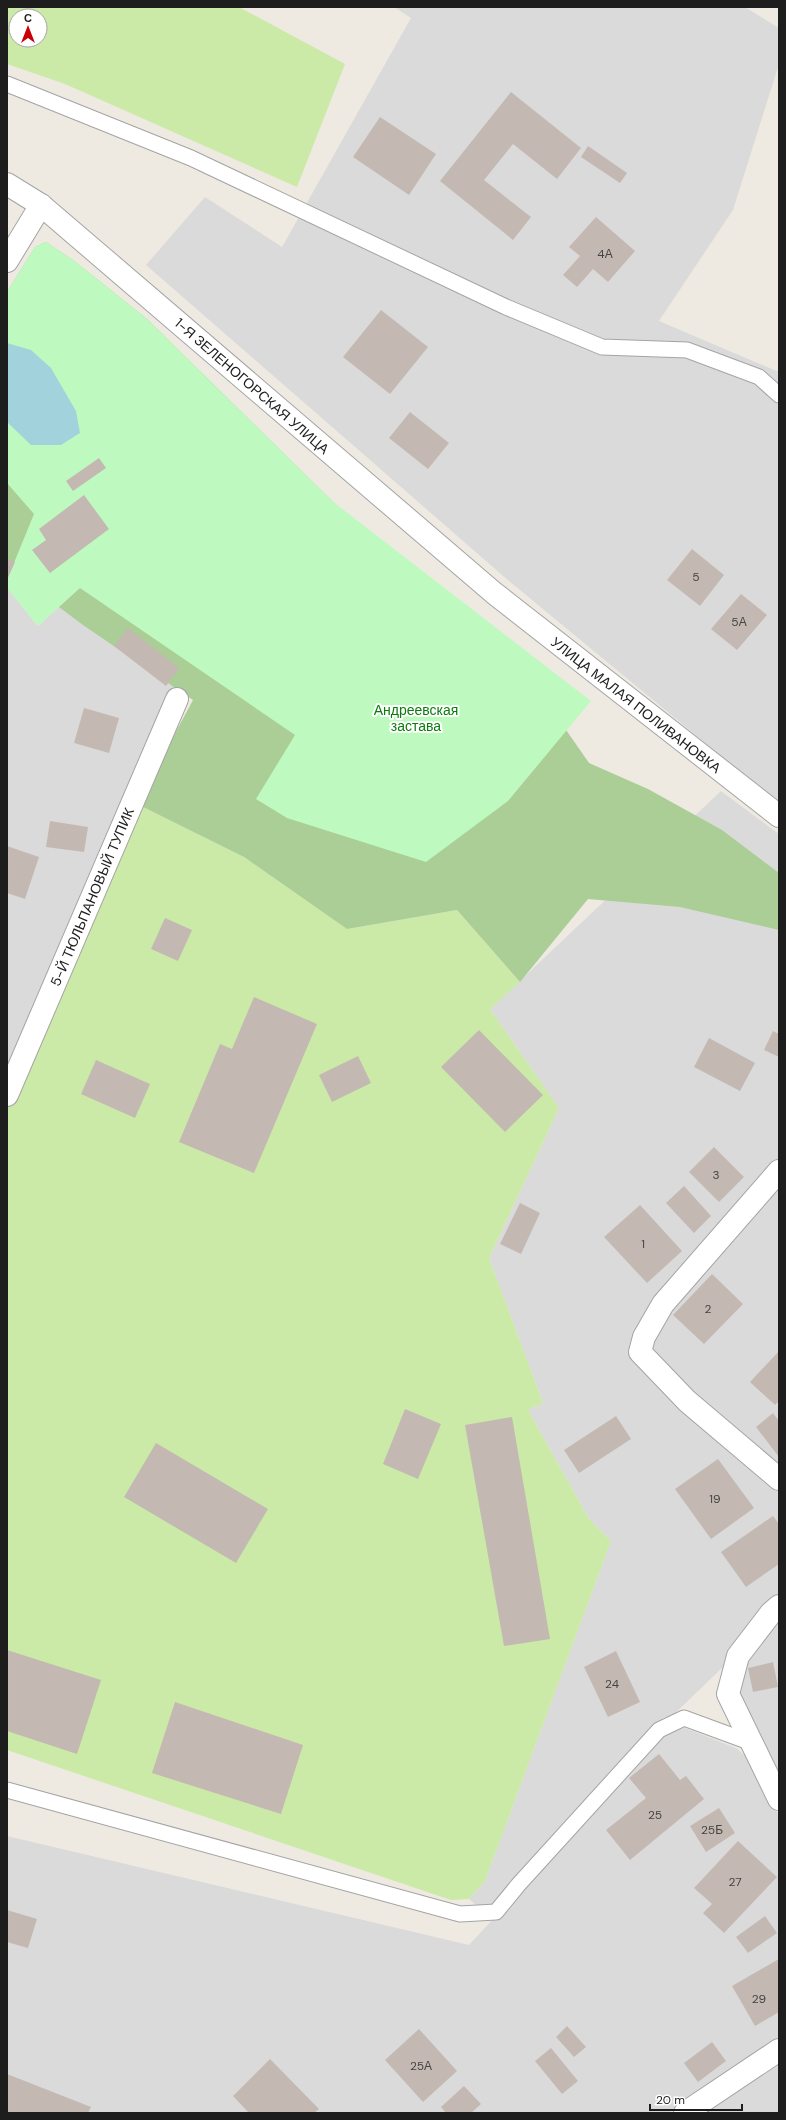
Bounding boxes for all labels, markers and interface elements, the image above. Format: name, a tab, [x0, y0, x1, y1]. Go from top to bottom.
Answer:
north arrow	[8, 8, 48, 48]
text: С	[24, 11, 32, 25]
house number: 4А	[597, 246, 613, 262]
street label: 1-Я ЗЕЛЕНОГОРСКАЯ УЛИЦА	[171, 314, 333, 458]
house number: 5	[692, 569, 700, 585]
house number: 5А	[731, 614, 747, 630]
street label: УЛИЦА МАЛАЯ ПОЛИВАНОВКА	[547, 633, 725, 777]
park label: Андреевская застава	[374, 701, 458, 735]
street label: 5-Й ТЮЛЬПАНОВЫЙ ТУПИК	[46, 804, 138, 989]
house number: 3	[712, 1167, 720, 1183]
house number: 1	[641, 1236, 645, 1252]
house number: 2	[705, 1301, 712, 1317]
house number: 19	[709, 1491, 721, 1507]
house number: 24	[605, 1676, 619, 1692]
house number: 25	[648, 1807, 662, 1823]
house number: 25Б	[701, 1822, 723, 1838]
house number: 27	[728, 1874, 742, 1890]
house number: 29	[752, 1991, 766, 2007]
house number: 25А	[410, 2058, 432, 2074]
scale bar	[650, 2086, 742, 2112]
text: 20 m	[656, 2092, 685, 2108]

